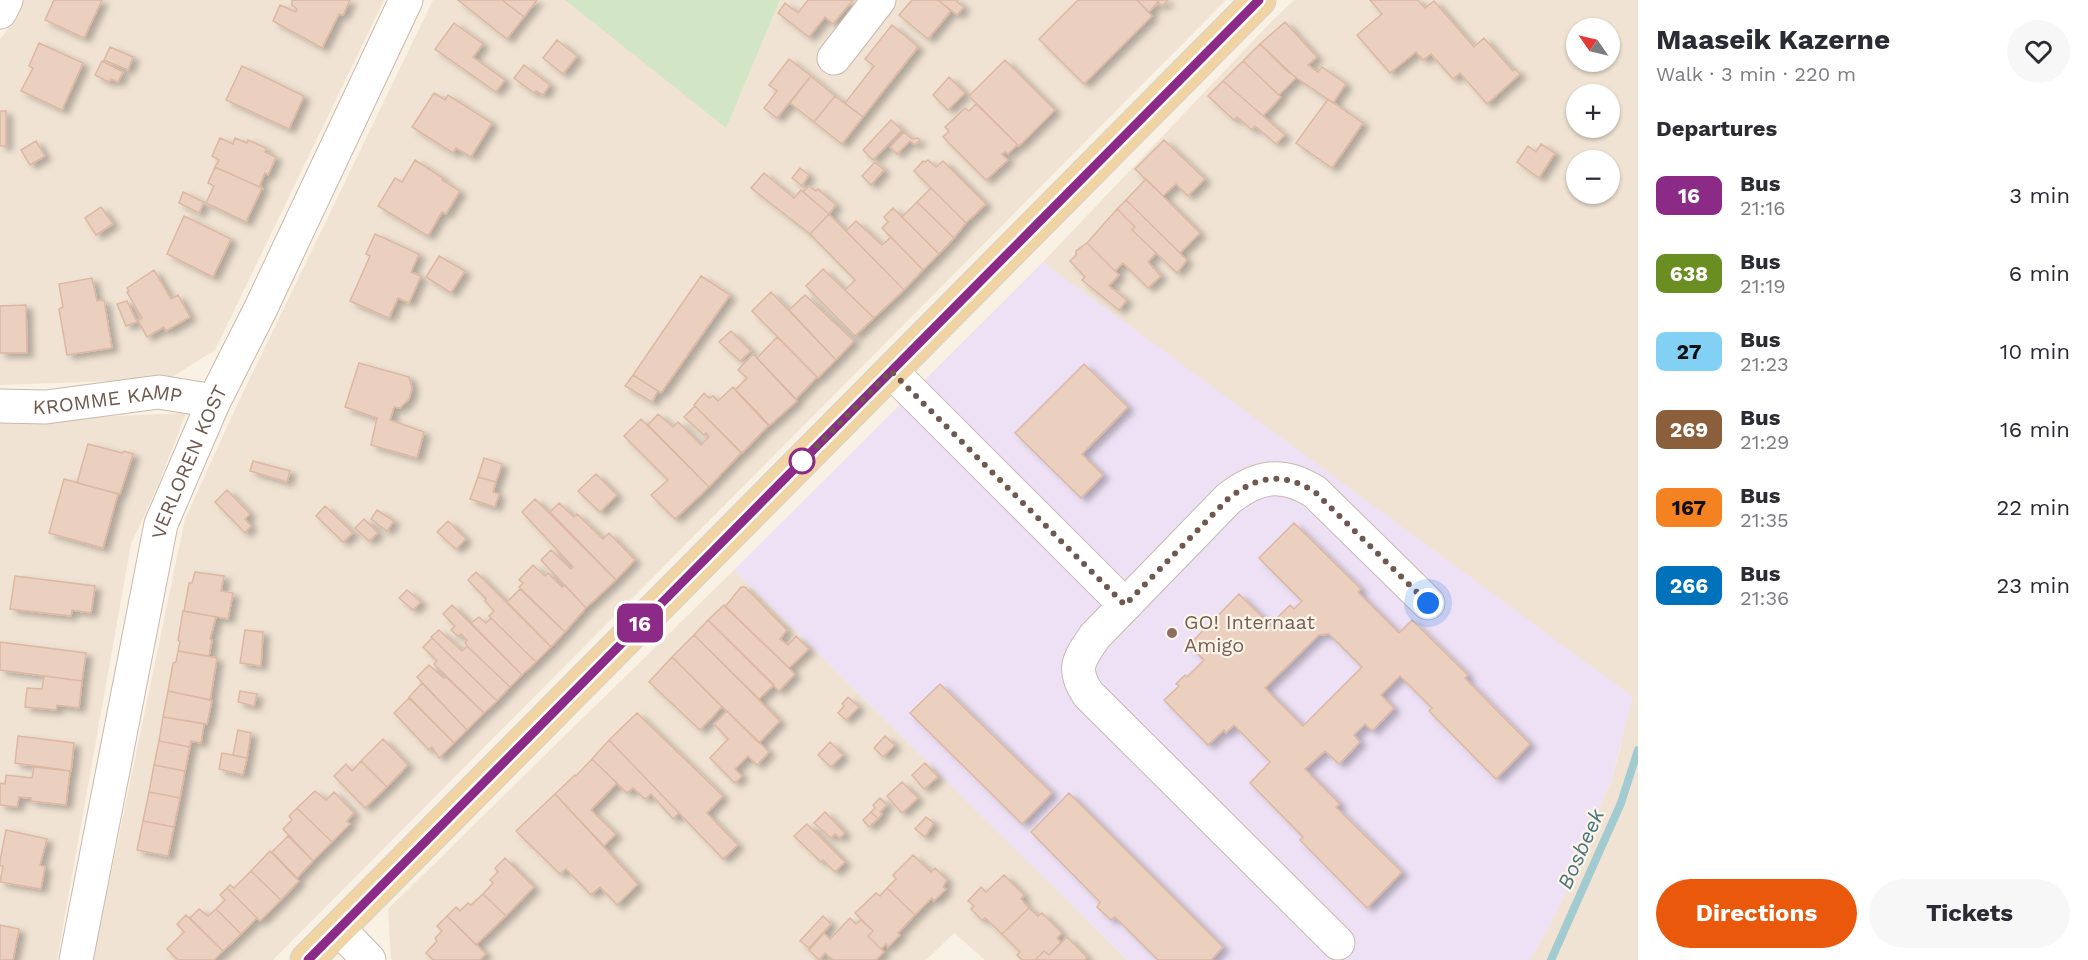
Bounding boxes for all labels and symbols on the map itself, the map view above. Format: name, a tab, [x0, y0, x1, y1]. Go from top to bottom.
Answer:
north arrow	[1566, 18, 1620, 72]
street label: KROMME KAMP	[32, 379, 184, 419]
street label: VERLOREN KOST	[146, 381, 232, 541]
unlabelled marker	[789, 448, 815, 474]
your location	[1413, 588, 1443, 618]
line badge: 16	[613, 604, 667, 642]
place label: GO! Internaat Amigo	[1184, 610, 1315, 657]
marker: GO! Internaat Amigo	[1165, 626, 1179, 640]
water label: Bosbeek	[1552, 804, 1609, 893]

